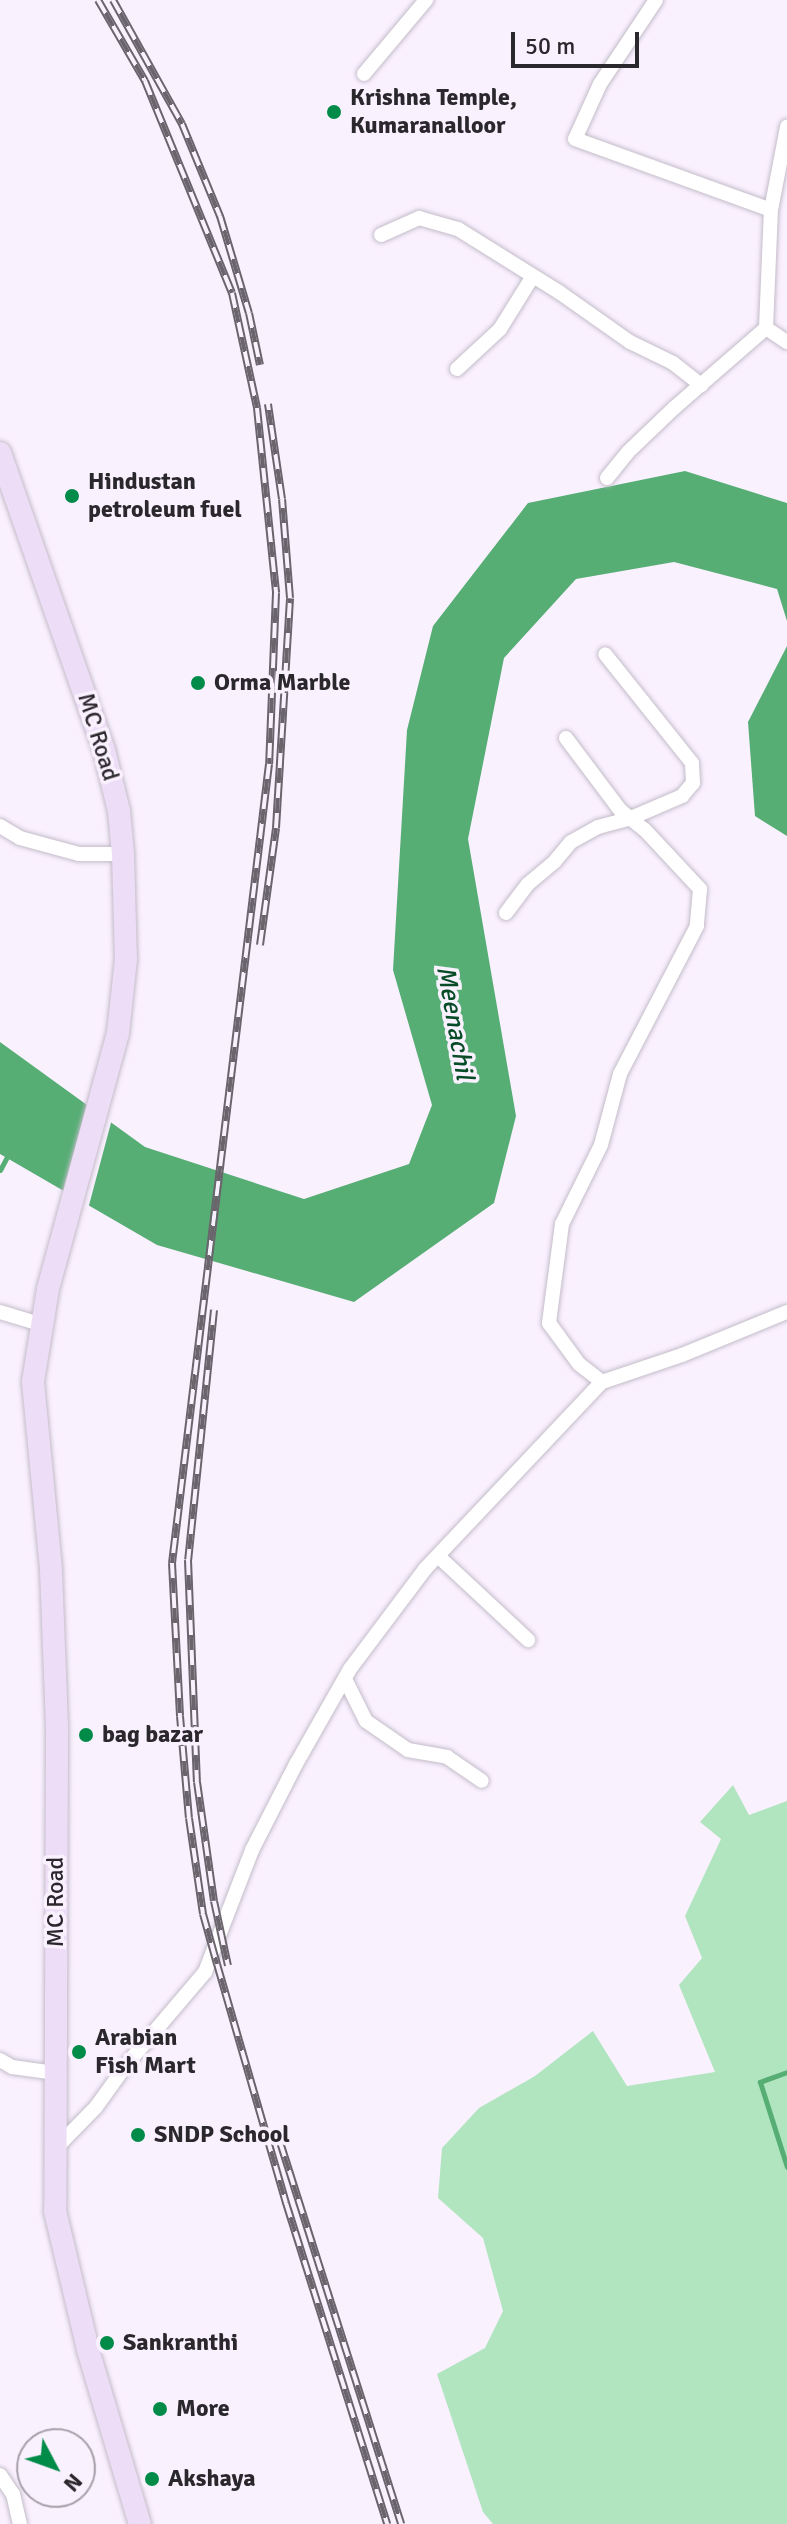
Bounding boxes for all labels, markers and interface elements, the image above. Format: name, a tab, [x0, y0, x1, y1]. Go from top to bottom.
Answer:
scale bar	[515, 16, 643, 66]
text: 50 m	[525, 31, 575, 61]
place label: Krishna Temple, Kumaranalloor	[350, 84, 517, 140]
marker: Krishna Temple, Kumaranalloor	[325, 103, 343, 121]
place label: Hindustan petroleum fuel	[88, 468, 242, 524]
marker: Hindustan petroleum fuel	[63, 487, 81, 505]
place label: Orma Marble	[214, 669, 350, 697]
marker: Orma Marble	[189, 674, 207, 692]
street label: MC Road	[71, 690, 125, 784]
water label: Meenachil	[429, 963, 479, 1083]
place label: bag bazar	[102, 1721, 203, 1749]
marker: bag bazar	[77, 1726, 95, 1744]
street label: MC Road	[42, 1857, 70, 1947]
place label: Arabian Fish Mart	[95, 2024, 196, 2080]
marker: Arabian Fish Mart	[70, 2043, 88, 2061]
place label: SNDP School	[154, 2121, 290, 2149]
marker: SNDP School	[129, 2126, 147, 2144]
place label: Sankranthi	[123, 2329, 238, 2357]
marker: Sankranthi	[98, 2334, 116, 2352]
place label: More	[176, 2395, 230, 2423]
marker: More	[151, 2400, 169, 2418]
north arrow	[16, 2428, 96, 2508]
place label: Akshaya	[168, 2465, 255, 2493]
text: N	[58, 2468, 88, 2497]
marker: Akshaya	[143, 2470, 161, 2488]

